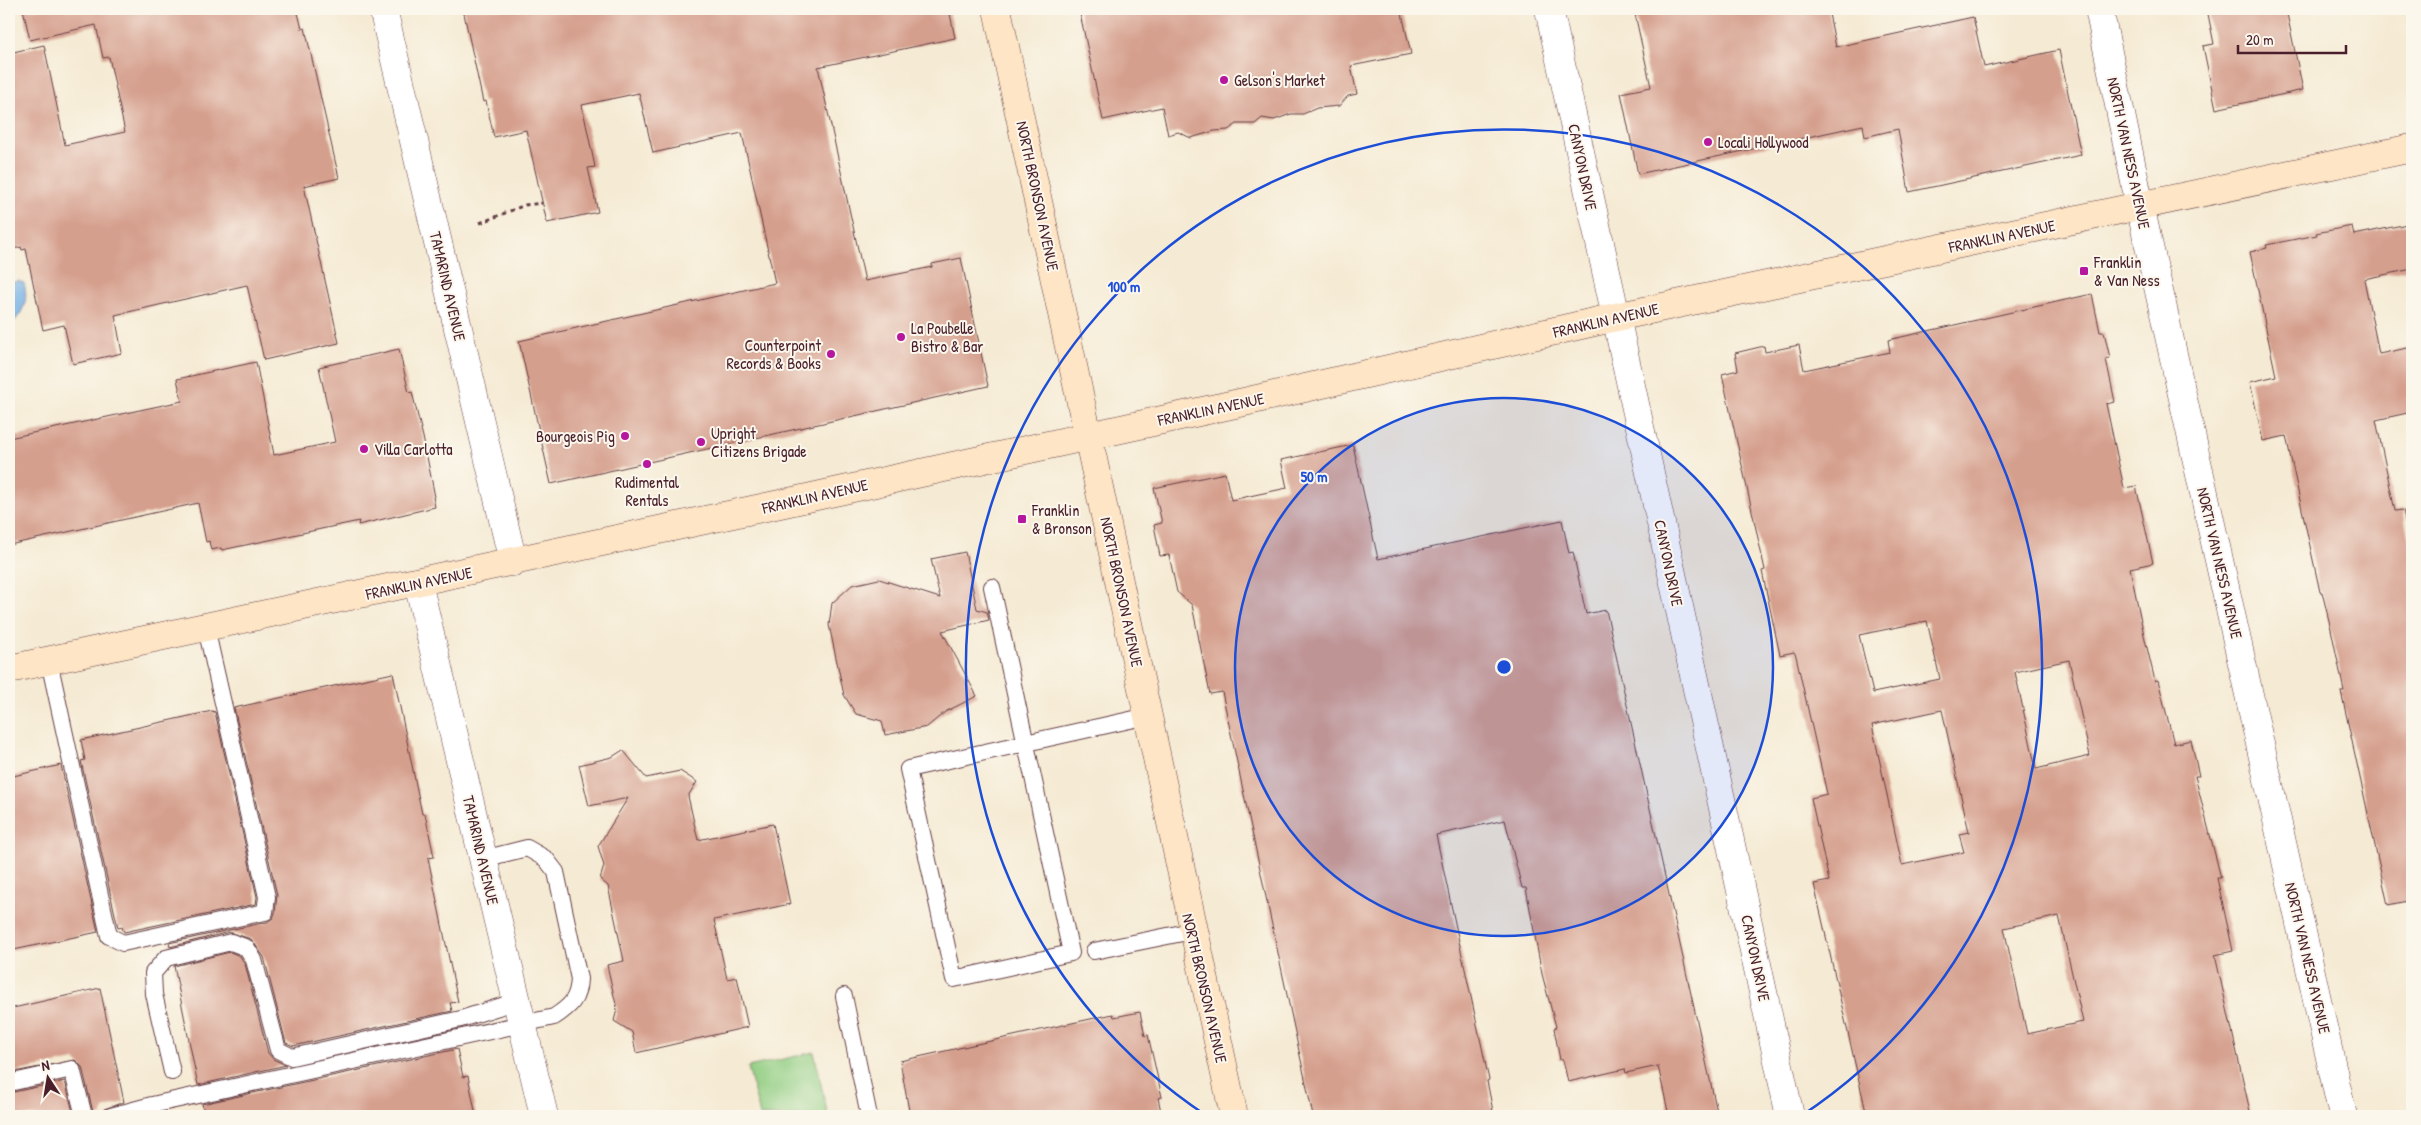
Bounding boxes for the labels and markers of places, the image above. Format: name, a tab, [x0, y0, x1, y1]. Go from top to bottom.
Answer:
place label: Gelson's Market	[1234, 69, 1326, 91]
marker: Gelson's Market	[1218, 74, 1230, 86]
place label: Locali Hollywood	[1718, 131, 1809, 153]
marker: Locali Hollywood	[1702, 136, 1714, 148]
place label: Franklin & Van Ness	[2093, 251, 2160, 291]
marker: Franklin & Van Ness	[2078, 265, 2090, 277]
place label: La Poubelle Bistro & Bar	[911, 317, 983, 357]
marker: La Poubelle Bistro & Bar	[895, 331, 907, 343]
place label: Counterpoint Records & Books	[727, 334, 821, 374]
marker: Counterpoint Records & Books	[825, 348, 837, 360]
place label: Upright Citizens Brigade	[711, 422, 807, 462]
place label: Bourgeois Pig	[536, 425, 615, 447]
marker: Bourgeois Pig	[619, 430, 631, 442]
marker: Upright Citizens Brigade	[695, 436, 707, 448]
place label: Villa Carlotta	[374, 438, 453, 460]
marker: Villa Carlotta	[358, 443, 370, 455]
marker: Rudimental Rentals	[641, 458, 653, 470]
place label: Rudimental Rentals	[615, 471, 680, 511]
place label: Franklin & Bronson	[1031, 499, 1092, 539]
marker: Franklin & Bronson	[1016, 513, 1028, 525]
centre of rings	[1495, 658, 1513, 676]

